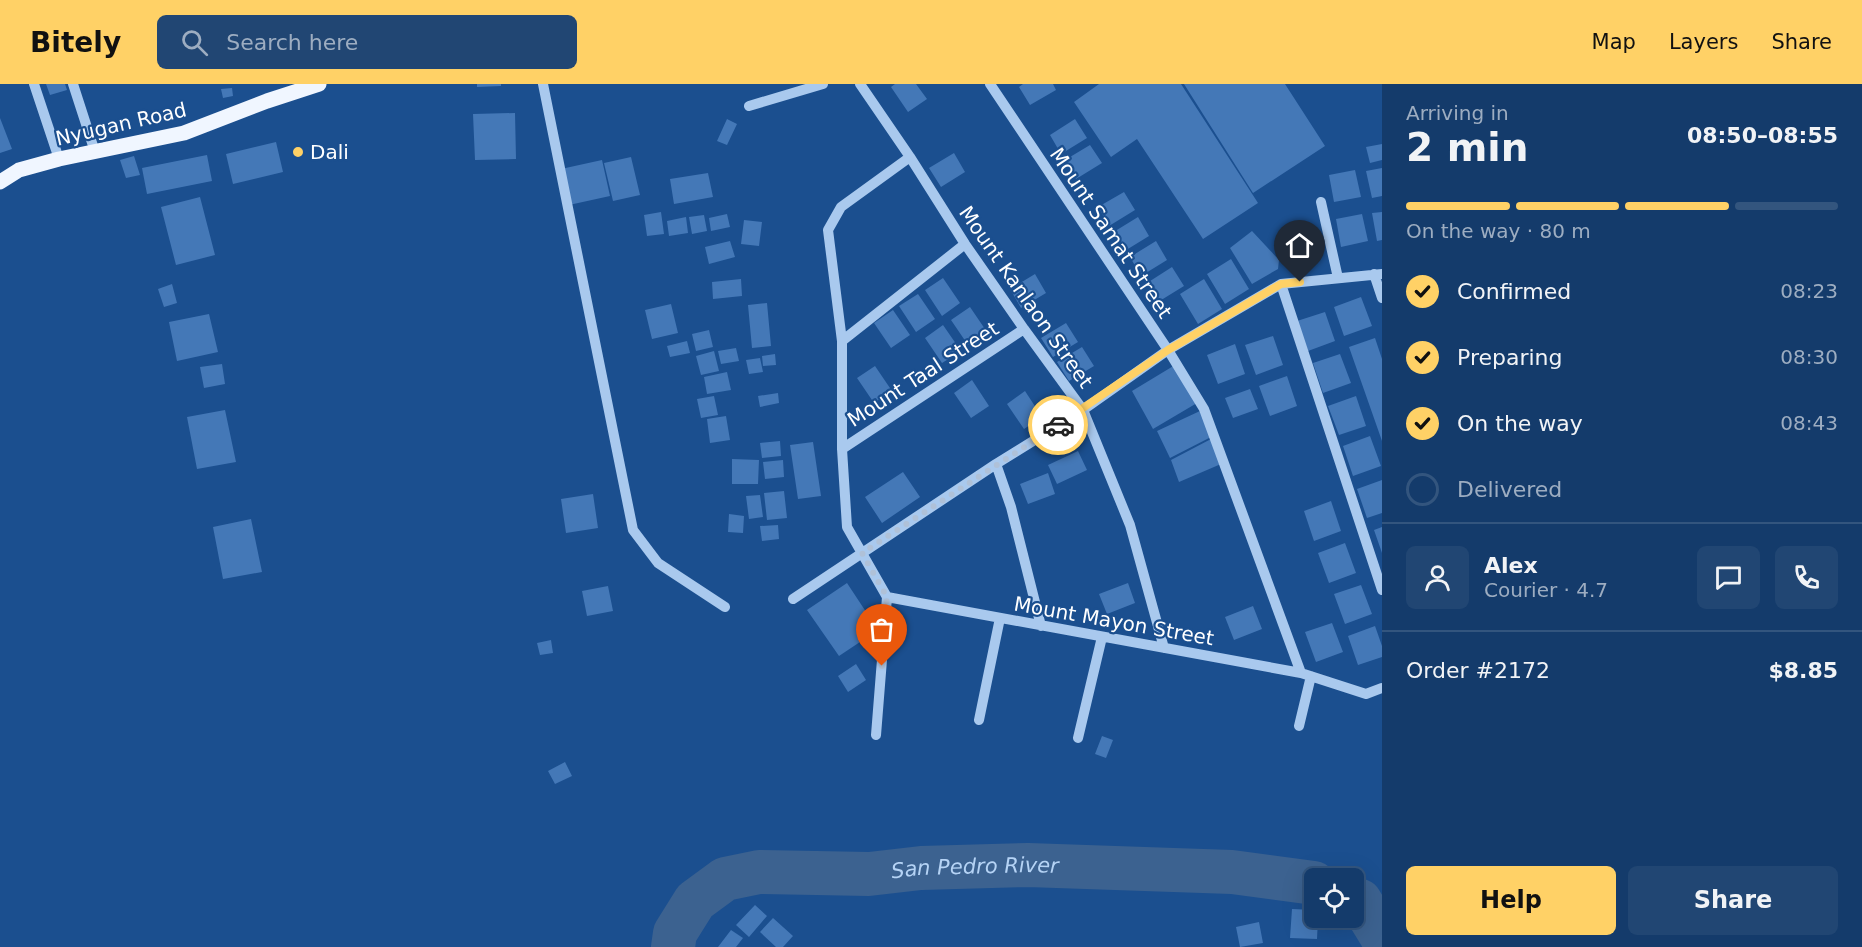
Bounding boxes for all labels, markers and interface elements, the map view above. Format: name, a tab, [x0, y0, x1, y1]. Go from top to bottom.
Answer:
search box	[157, 15, 577, 69]
text: Bitely	[30, 26, 121, 59]
icon: search	[178, 26, 211, 59]
text: Search here	[226, 30, 358, 55]
text: Map	[1592, 30, 1636, 54]
text: Layers	[1669, 30, 1738, 54]
text: Share	[1771, 30, 1832, 54]
street label: Nyugan Road	[53, 97, 189, 151]
text: Arriving in	[1406, 101, 1509, 125]
text: 08:50–08:55	[1687, 123, 1838, 148]
text: 2 min	[1406, 125, 1528, 170]
place label: Dali	[310, 140, 349, 164]
street label: Mount Samat Street	[1045, 143, 1177, 323]
marker: Dali	[291, 145, 305, 159]
street label: Mount Kanlaon Street	[954, 201, 1098, 393]
text: On the way · 80 m	[1406, 219, 1591, 243]
pin	[1274, 220, 1325, 282]
icon: home	[1283, 229, 1316, 262]
icon: check	[1406, 275, 1439, 308]
text: Confirmed	[1457, 279, 1571, 304]
text: 08:23	[1780, 279, 1838, 303]
street label: Mount Taal Street	[843, 316, 1003, 432]
icon: check	[1406, 341, 1439, 374]
text: Preparing	[1457, 345, 1563, 370]
text: 08:30	[1780, 345, 1838, 369]
courier	[1028, 395, 1088, 455]
icon: check	[1406, 407, 1439, 440]
icon: car	[1042, 409, 1075, 442]
text: On the way	[1457, 411, 1583, 436]
text: 08:43	[1780, 411, 1838, 435]
text: Delivered	[1457, 477, 1562, 502]
button: person	[1406, 546, 1469, 609]
button: chat	[1697, 546, 1760, 609]
button: phone	[1775, 546, 1838, 609]
text: Alex	[1484, 553, 1538, 578]
text: Courier · 4.7	[1484, 578, 1608, 602]
street label: Mount Mayon Street	[1012, 592, 1216, 650]
pin	[856, 604, 907, 666]
icon: bag	[865, 613, 898, 646]
text: Order #2172	[1406, 658, 1550, 683]
text: $8.85	[1768, 658, 1838, 683]
water label: San Pedro River	[890, 853, 1060, 883]
button: Help	[1406, 866, 1616, 935]
button: Share	[1628, 866, 1838, 935]
map controls	[1304, 868, 1364, 928]
button: locate	[1304, 868, 1364, 928]

